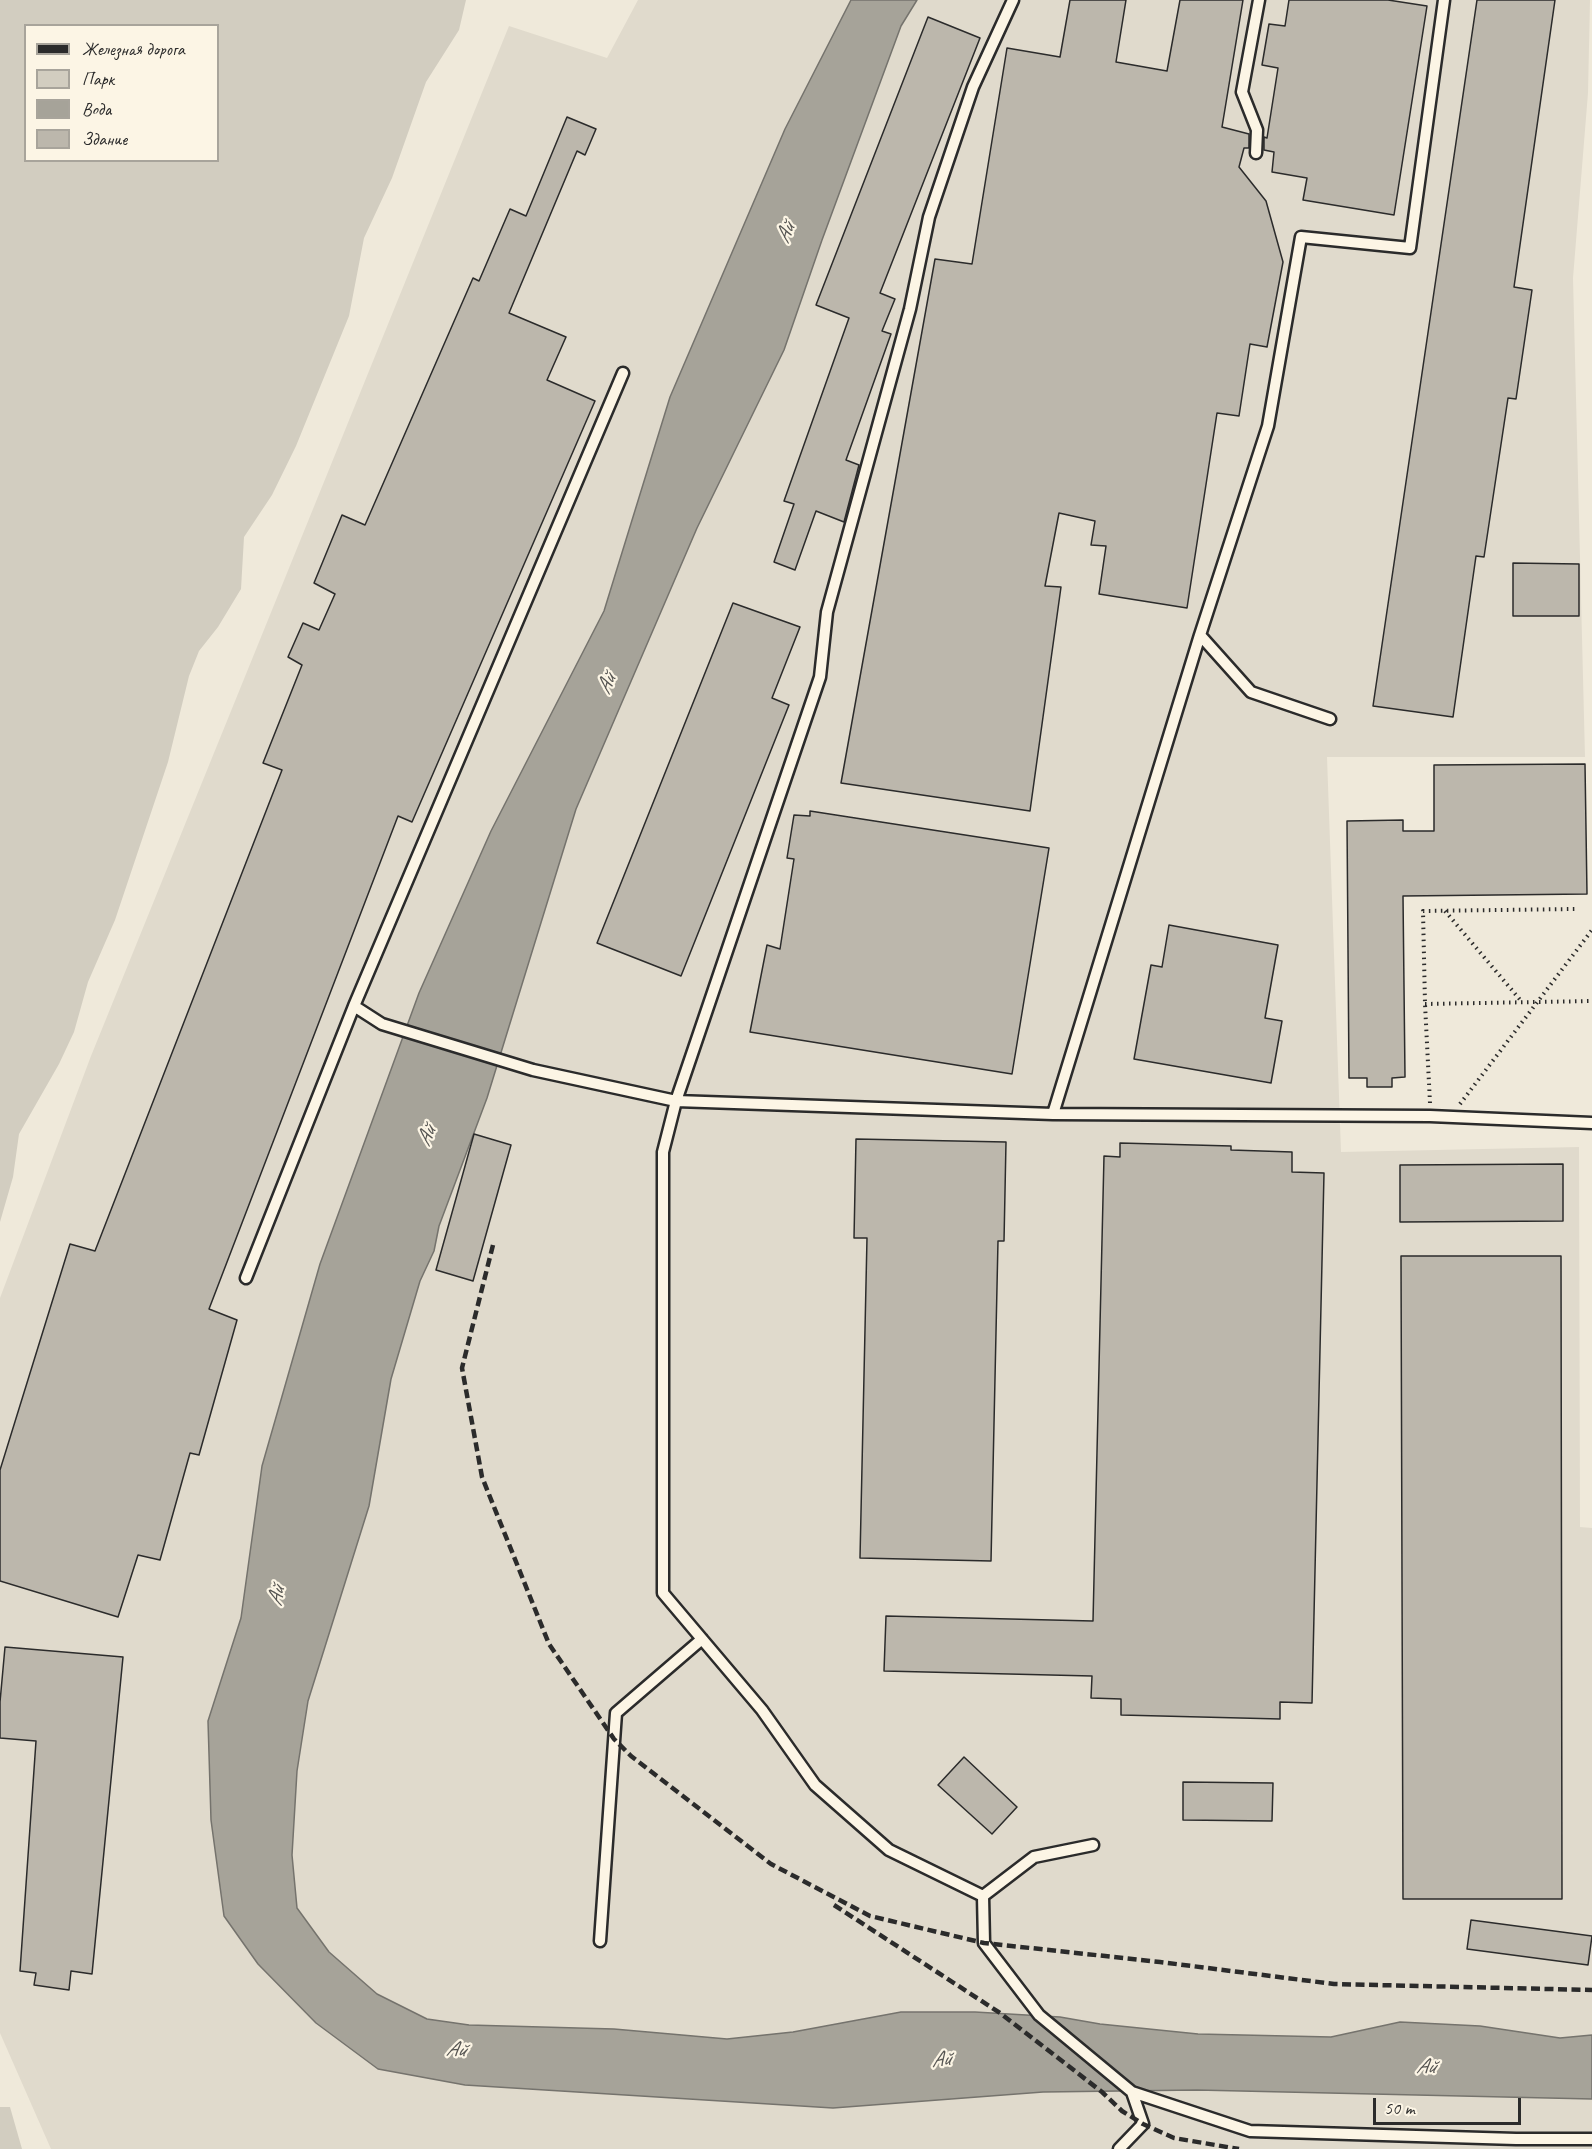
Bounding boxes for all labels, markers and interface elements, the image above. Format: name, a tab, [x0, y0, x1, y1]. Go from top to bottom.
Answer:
legend	[24, 24, 219, 162]
text: Железная дорога	[82, 38, 185, 60]
text: Парк	[82, 68, 114, 90]
text: Вода	[82, 98, 111, 120]
text: Здание	[82, 128, 127, 150]
water label: Ай	[770, 219, 802, 247]
water label: Ай	[591, 670, 623, 698]
water label: Ай	[411, 1122, 443, 1150]
water label: Ай	[262, 1584, 292, 1608]
water label: Ай	[445, 2036, 467, 2064]
water label: Ай	[930, 2046, 952, 2074]
water label: Ай	[1416, 2053, 1436, 2081]
scale bar	[1376, 2086, 1524, 2124]
text: 50 m	[1384, 2097, 1415, 2119]

